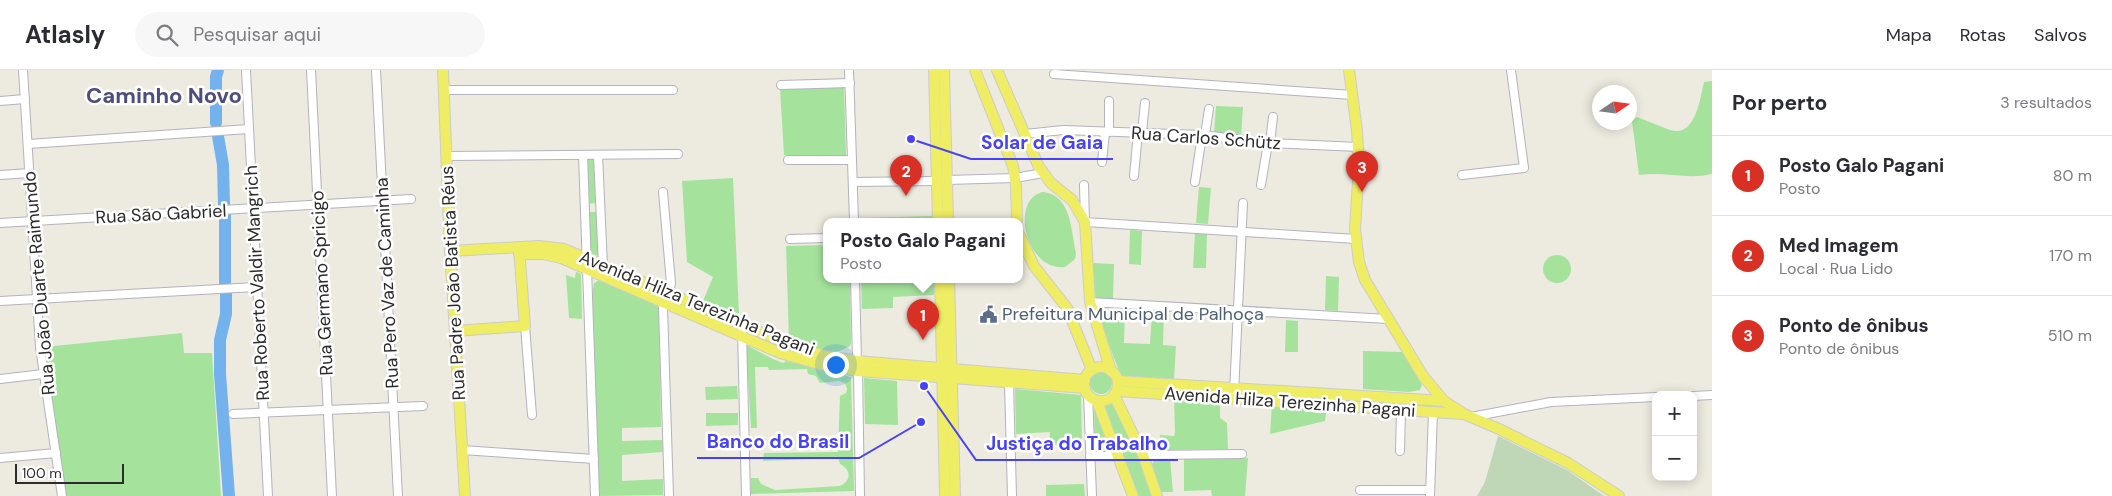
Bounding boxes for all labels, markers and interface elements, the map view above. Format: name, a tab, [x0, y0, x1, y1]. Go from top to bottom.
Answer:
search box	[135, 12, 485, 57]
text: Atlasly	[25, 19, 105, 50]
icon: search	[153, 21, 181, 49]
text: Pesquisar aqui	[193, 22, 321, 47]
text: Mapa	[1886, 23, 1932, 47]
text: Rotas	[1960, 23, 2006, 47]
text: Salvos	[2034, 23, 2087, 47]
district label: Caminho Novo	[86, 81, 242, 110]
north arrow	[1592, 85, 1637, 130]
text: Por perto	[1732, 89, 1827, 117]
text: 3 resultados	[2000, 92, 2092, 113]
street label: Rua Carlos Schütz	[1130, 121, 1282, 155]
callout: Solar de Gaia	[971, 125, 1113, 159]
text: Solar de Gaia	[981, 130, 1103, 155]
pin: 3	[1346, 151, 1378, 192]
text: Posto Galo Pagani	[1779, 153, 1944, 178]
pin: 2	[890, 155, 922, 196]
street label: Rua Roberto Valdir Mangrich	[239, 165, 275, 401]
street label: Rua Padre João Batista Réus	[435, 165, 471, 401]
text: 1	[1745, 165, 1751, 186]
text: 80 m	[2053, 165, 2092, 186]
street label: Rua João Duarte Raimundo	[17, 170, 61, 396]
street label: Rua Pero Vaz de Caminha	[369, 177, 405, 389]
text: Posto	[1779, 178, 1821, 199]
street label: Rua Germano Spricigo	[305, 190, 339, 376]
street label: Rua São Gabriel	[95, 199, 227, 229]
popup	[823, 218, 1023, 283]
text: Posto Galo Pagani	[840, 228, 1006, 253]
text: Med Imagem	[1779, 233, 1899, 258]
street label: Avenida Hilza Terezinha Pagani	[576, 245, 818, 361]
text: 2	[1743, 245, 1753, 266]
text: 170 m	[2049, 245, 2092, 266]
text: Posto	[840, 253, 882, 274]
text: Local · Rua Lido	[1779, 258, 1893, 279]
pin: 1	[907, 299, 939, 340]
place label: Prefeitura Municipal de Palhoça	[1002, 302, 1264, 326]
public building icon: Prefeitura Municipal de Palhoça	[978, 304, 998, 324]
text: Ponto de ônibus	[1779, 313, 1929, 338]
text: 3	[1743, 325, 1753, 346]
text: 510 m	[2048, 325, 2092, 346]
text: Ponto de ônibus	[1779, 338, 1899, 359]
your location	[823, 352, 849, 378]
street label: Avenida Hilza Terezinha Pagani	[1164, 381, 1416, 423]
map controls	[1652, 391, 1697, 481]
button: +	[1652, 391, 1697, 436]
callout: Banco do Brasil	[697, 424, 859, 458]
callout: Justiça do Trabalho	[976, 426, 1178, 460]
text: Banco do Brasil	[707, 429, 849, 454]
text: Justiça do Trabalho	[986, 431, 1168, 456]
button: −	[1652, 436, 1697, 481]
scale bar	[15, 461, 124, 484]
text: 100 m	[22, 464, 62, 482]

